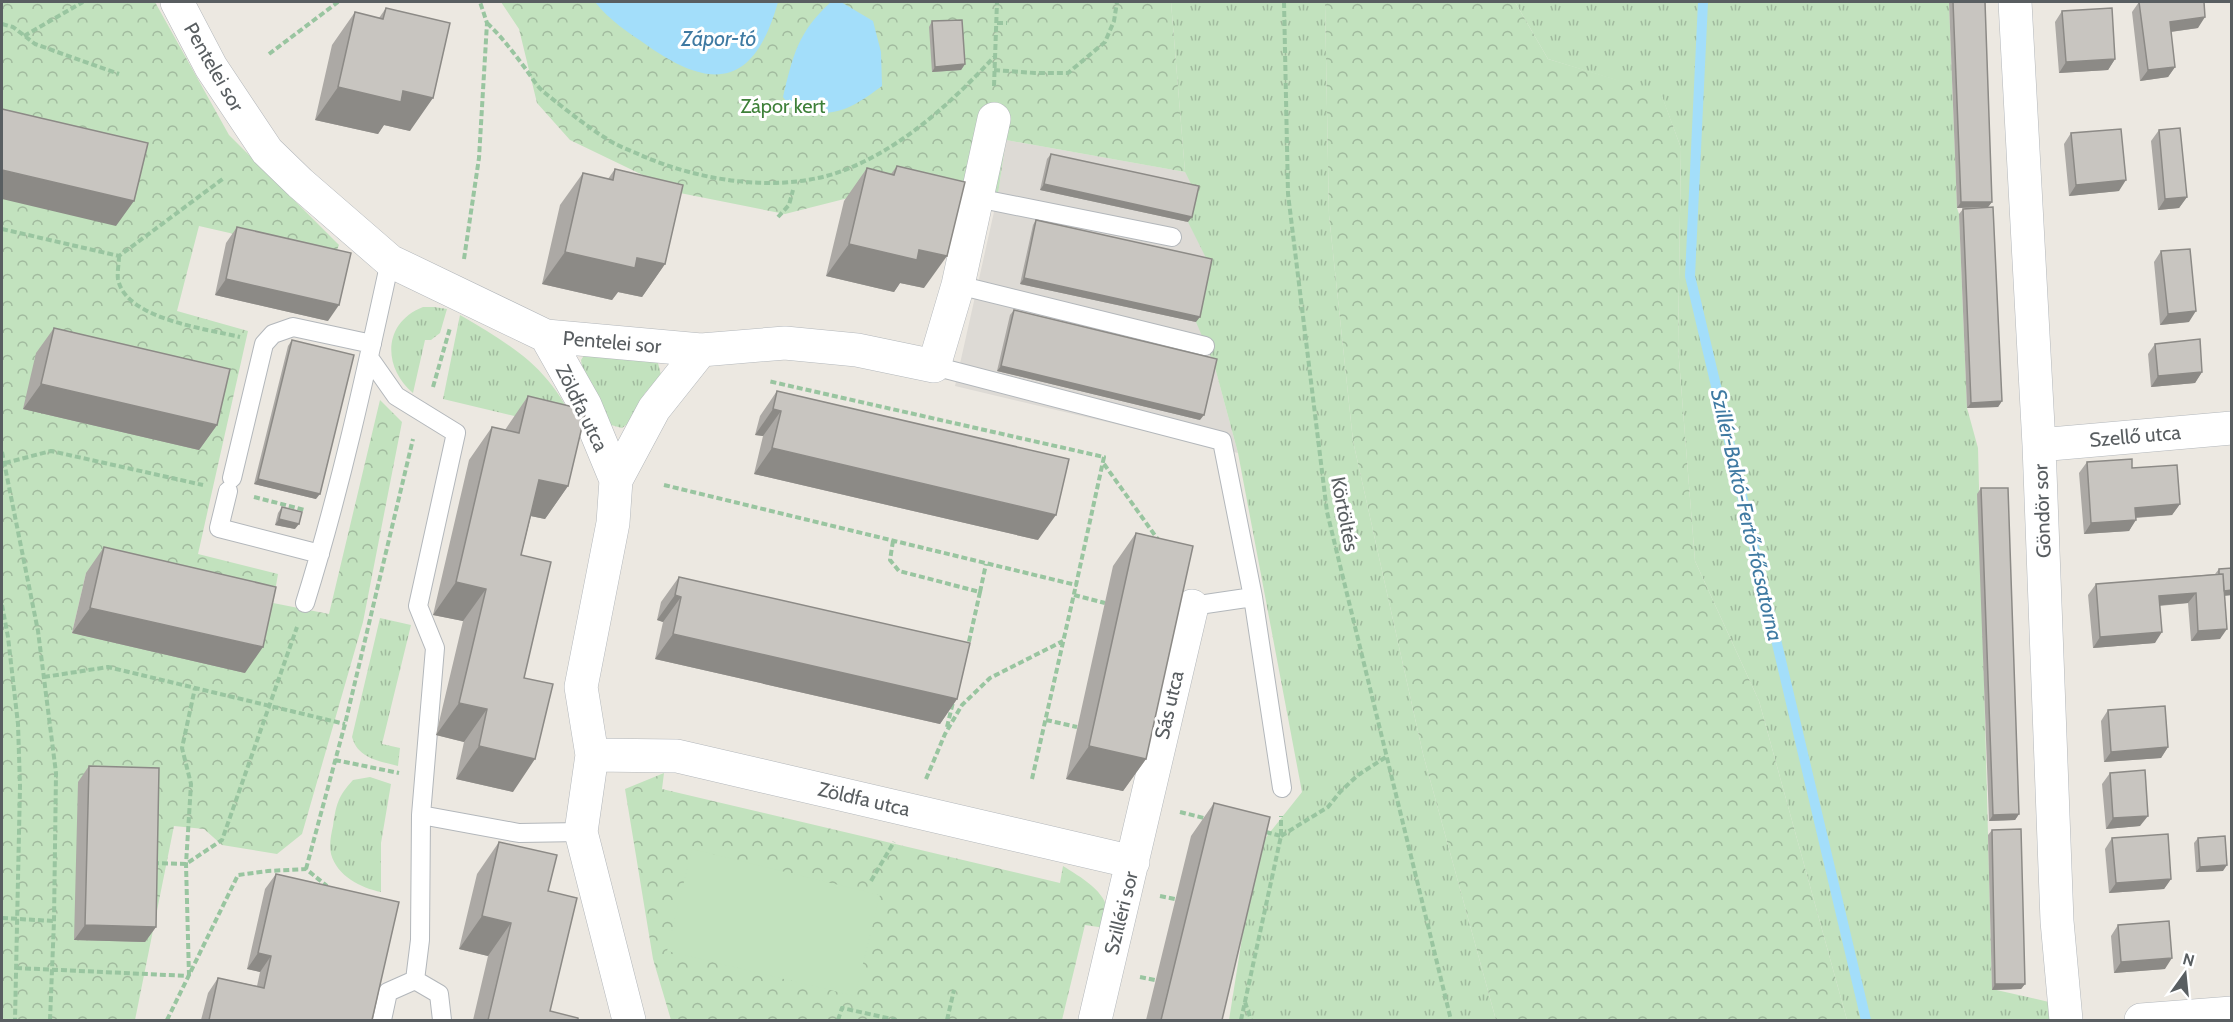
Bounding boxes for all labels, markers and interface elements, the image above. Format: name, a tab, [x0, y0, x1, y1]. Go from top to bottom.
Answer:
street label: Pentelei sor	[179, 18, 249, 116]
water label: Zápor-tó	[681, 26, 756, 51]
park label: Zápor kert	[740, 94, 826, 118]
street label: Pentelei sor	[562, 326, 663, 358]
street label: Zöldfa utca	[551, 361, 613, 456]
water label: Szillér-Baktó-Fertő-főcsatorna	[1706, 387, 1788, 643]
street label: Szellő utca	[2088, 420, 2182, 452]
street label: Göndör sor	[2028, 463, 2056, 558]
street label: Körtöltés	[1326, 475, 1364, 553]
street label: Sás utca	[1149, 668, 1189, 742]
street label: Zöldfa utca	[816, 777, 913, 821]
street label: Szilléri sor	[1099, 868, 1143, 957]
north arrow	[2155, 944, 2215, 1004]
text: N	[2181, 949, 2197, 971]

